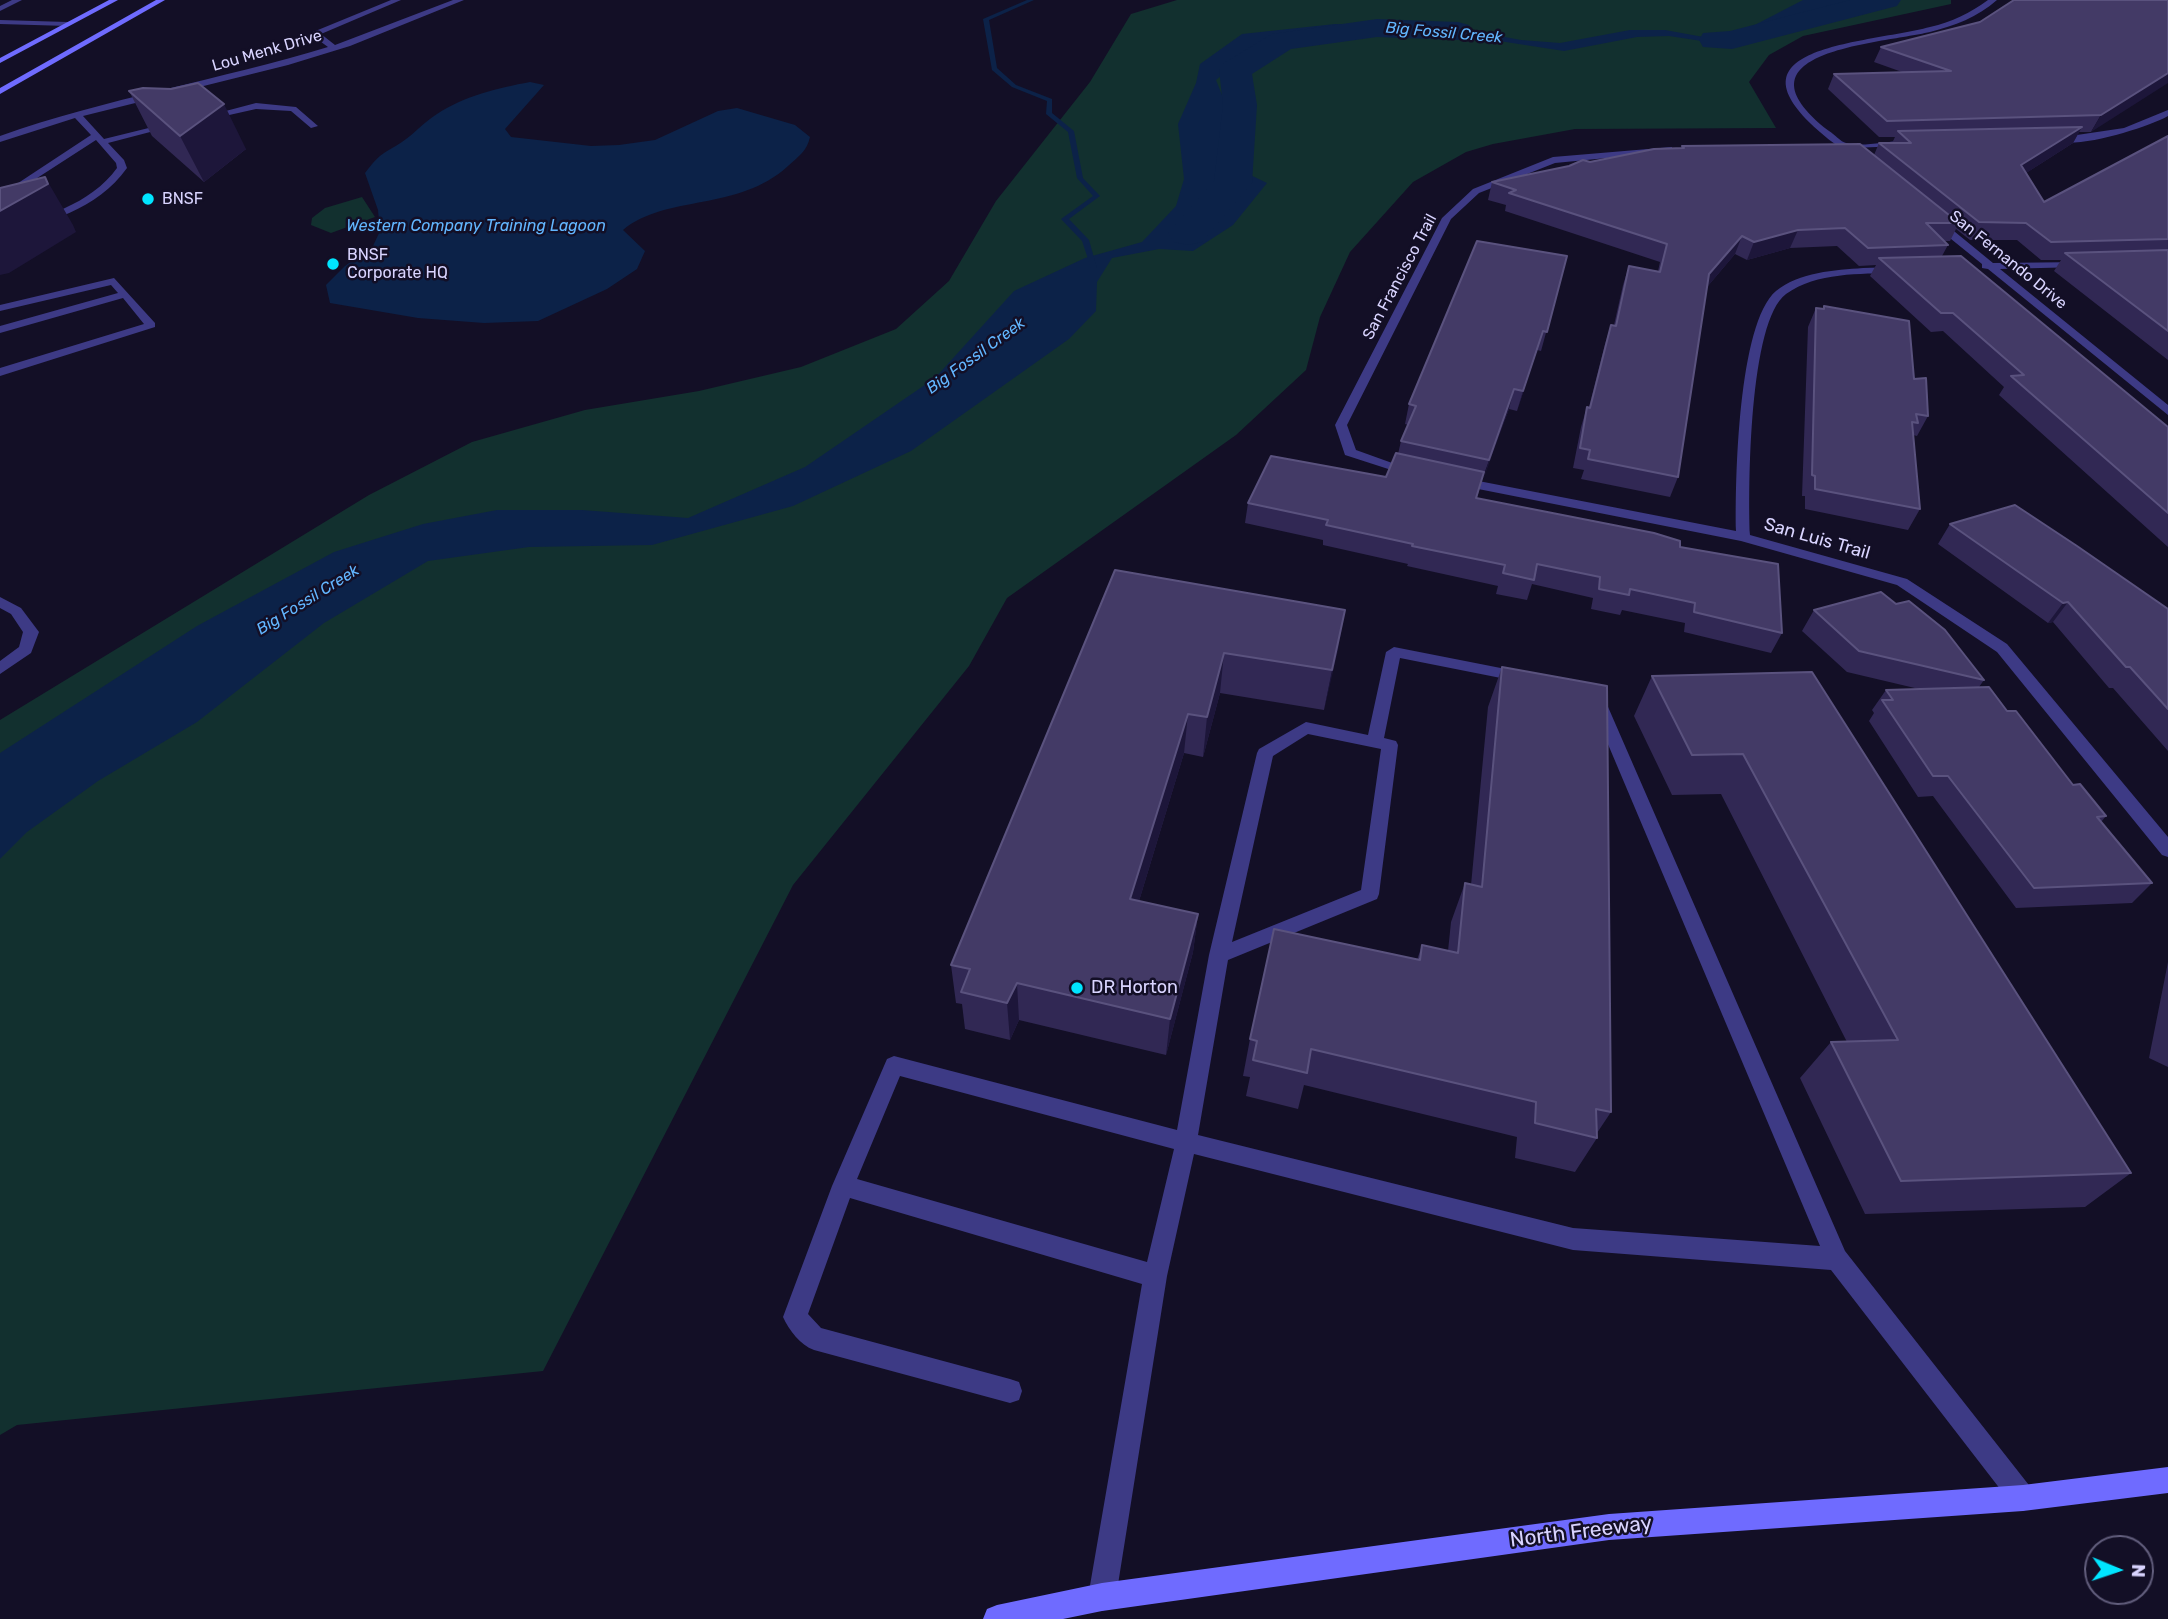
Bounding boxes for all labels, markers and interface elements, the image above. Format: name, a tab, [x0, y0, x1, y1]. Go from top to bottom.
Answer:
water label: Big Fossil Creek	[1385, 18, 1503, 48]
street label: Lou Menk Drive	[210, 26, 324, 76]
place label: BNSF	[162, 189, 203, 209]
marker: BNSF	[140, 191, 156, 207]
street label: San Fernando Drive	[1945, 207, 2071, 313]
street label: San Francisco Trail	[1359, 211, 1441, 343]
water label: Western Company Training Lagoon	[346, 216, 606, 236]
place label: BNSF Corporate HQ	[347, 245, 448, 283]
marker: BNSF Corporate HQ	[325, 256, 341, 272]
water label: Big Fossil Creek	[923, 314, 1029, 398]
street label: San Luis Trail	[1761, 514, 1873, 564]
water label: Big Fossil Creek	[253, 561, 363, 639]
place label: DR Horton	[1091, 977, 1178, 999]
marker: DR Horton	[1069, 980, 1085, 996]
street label: North Freeway	[1508, 1511, 1654, 1553]
north arrow	[2084, 1535, 2154, 1605]
text: N	[2127, 1563, 2150, 1578]

